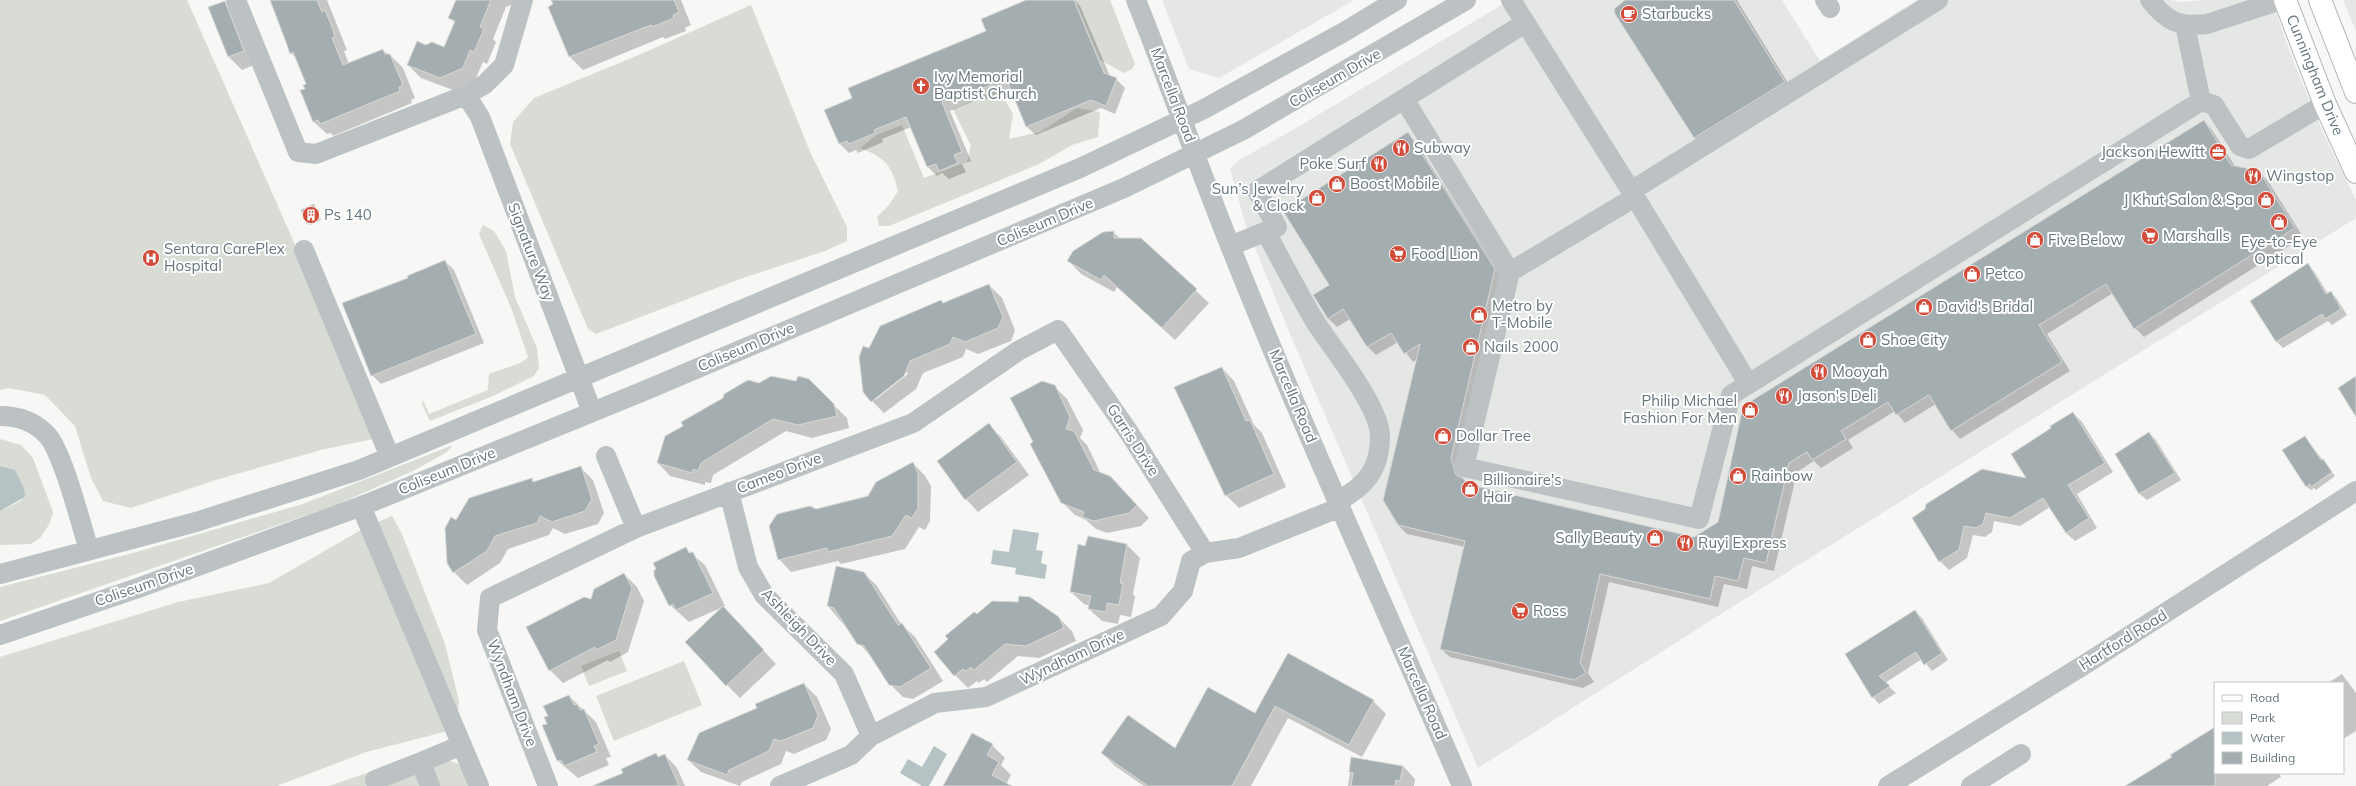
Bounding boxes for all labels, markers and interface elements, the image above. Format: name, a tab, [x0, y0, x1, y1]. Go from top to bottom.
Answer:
cafe icon: Starbucks	[1619, 4, 1639, 24]
place label: Starbucks	[1642, 4, 1711, 23]
street label: Cunningham Drive	[2283, 12, 2348, 138]
street label: Coliseum Drive	[1285, 44, 1384, 112]
street label: Marcella Road	[1147, 45, 1200, 145]
place label: Ivy Memorial Baptist Church	[934, 67, 1037, 103]
church icon: Ivy Memorial Baptist Church	[911, 76, 931, 96]
restaurant icon: Subway	[1391, 138, 1411, 158]
place label: Subway	[1414, 138, 1471, 157]
place label: Jackson Hewitt	[2101, 142, 2205, 161]
office icon: Jackson Hewitt	[2208, 142, 2228, 162]
place label: Poke Surf	[1299, 154, 1367, 173]
restaurant icon: Poke Surf	[1369, 154, 1389, 174]
restaurant icon: Wingstop	[2243, 166, 2263, 186]
place label: Wingstop	[2266, 166, 2334, 185]
shop icon: Boost Mobile	[1327, 174, 1347, 194]
place label: Boost Mobile	[1350, 174, 1440, 193]
place label: Sun’s Jewelry & Clock	[1212, 179, 1304, 215]
shop icon: Sun’s Jewelry & Clock	[1307, 188, 1327, 208]
place label: J Khut Salon & Spa	[2124, 190, 2253, 209]
shop icon: J Khut Salon & Spa	[2256, 190, 2276, 210]
street label: Coliseum Drive	[994, 193, 1096, 250]
street label: Signature Way	[504, 200, 559, 304]
building icon: Ps 140	[301, 205, 321, 225]
place label: Ps 140	[324, 205, 372, 224]
shop icon: Eye-to-Eye Optical	[2269, 212, 2289, 232]
supermarket icon: Marshalls	[2140, 226, 2160, 246]
place label: Marshalls	[2163, 226, 2230, 245]
shop icon: Five Below	[2025, 230, 2045, 250]
place label: Five Below	[2048, 230, 2123, 249]
place label: Eye-to-Eye Optical	[2241, 232, 2317, 268]
place label: Sentara CarePlex Hospital	[164, 239, 285, 275]
supermarket icon: Food Lion	[1388, 244, 1408, 264]
place label: Food Lion	[1411, 244, 1478, 263]
hospital icon: Sentara CarePlex Hospital	[141, 248, 161, 268]
shop icon: Petco	[1962, 264, 1982, 284]
place label: Petco	[1985, 264, 2024, 283]
place label: Metro by T-Mobile	[1492, 296, 1553, 332]
shop icon: David's Bridal	[1914, 297, 1934, 317]
place label: David's Bridal	[1937, 297, 2033, 316]
shop icon: Metro by T-Mobile	[1469, 305, 1489, 325]
street label: Coliseum Drive	[695, 318, 797, 375]
shop icon: Shoe City	[1858, 330, 1878, 350]
place label: Shoe City	[1881, 330, 1947, 349]
shop icon: Nails 2000	[1461, 337, 1481, 357]
place label: Nails 2000	[1484, 337, 1559, 356]
street label: Marcella Road	[1265, 346, 1322, 445]
restaurant icon: Mooyah	[1809, 362, 1829, 382]
place label: Mooyah	[1832, 362, 1888, 381]
restaurant icon: Jason's Deli	[1774, 386, 1794, 406]
place label: Jason's Deli	[1797, 386, 1877, 405]
place label: Philip Michael Fashion For Men	[1623, 391, 1737, 427]
street label: Garris Drive	[1103, 400, 1164, 479]
shop icon: Philip Michael Fashion For Men	[1740, 400, 1760, 420]
shop icon: Dollar Tree	[1433, 426, 1453, 446]
place label: Dollar Tree	[1456, 426, 1531, 445]
street label: Coliseum Drive	[395, 442, 498, 499]
street label: Cameo Drive	[734, 448, 824, 497]
shop icon: Rainbow	[1728, 466, 1748, 486]
place label: Rainbow	[1751, 466, 1813, 485]
place label: Billionaire's Hair	[1483, 470, 1562, 506]
shop icon: Billionaire's Hair	[1460, 479, 1480, 499]
place label: Sally Beauty	[1555, 528, 1642, 547]
shop icon: Sally Beauty	[1645, 528, 1665, 548]
restaurant icon: Ruyi Express	[1675, 533, 1695, 553]
place label: Ruyi Express	[1698, 533, 1787, 552]
street label: Coliseum Drive	[92, 559, 196, 610]
street label: Ashleigh Drive	[758, 584, 841, 669]
supermarket icon: Ross	[1510, 601, 1530, 621]
place label: Ross	[1533, 601, 1567, 620]
street label: Hartford Road	[2075, 605, 2170, 674]
street label: Wyndham Drive	[1017, 624, 1127, 689]
street label: Wyndham Drive	[483, 637, 542, 749]
street label: Marcella Road	[1394, 643, 1451, 742]
legend	[2214, 682, 2344, 774]
text: Road	[2250, 690, 2279, 705]
text: Park	[2250, 710, 2276, 725]
text: Water	[2250, 730, 2286, 745]
text: Building	[2250, 750, 2295, 765]

